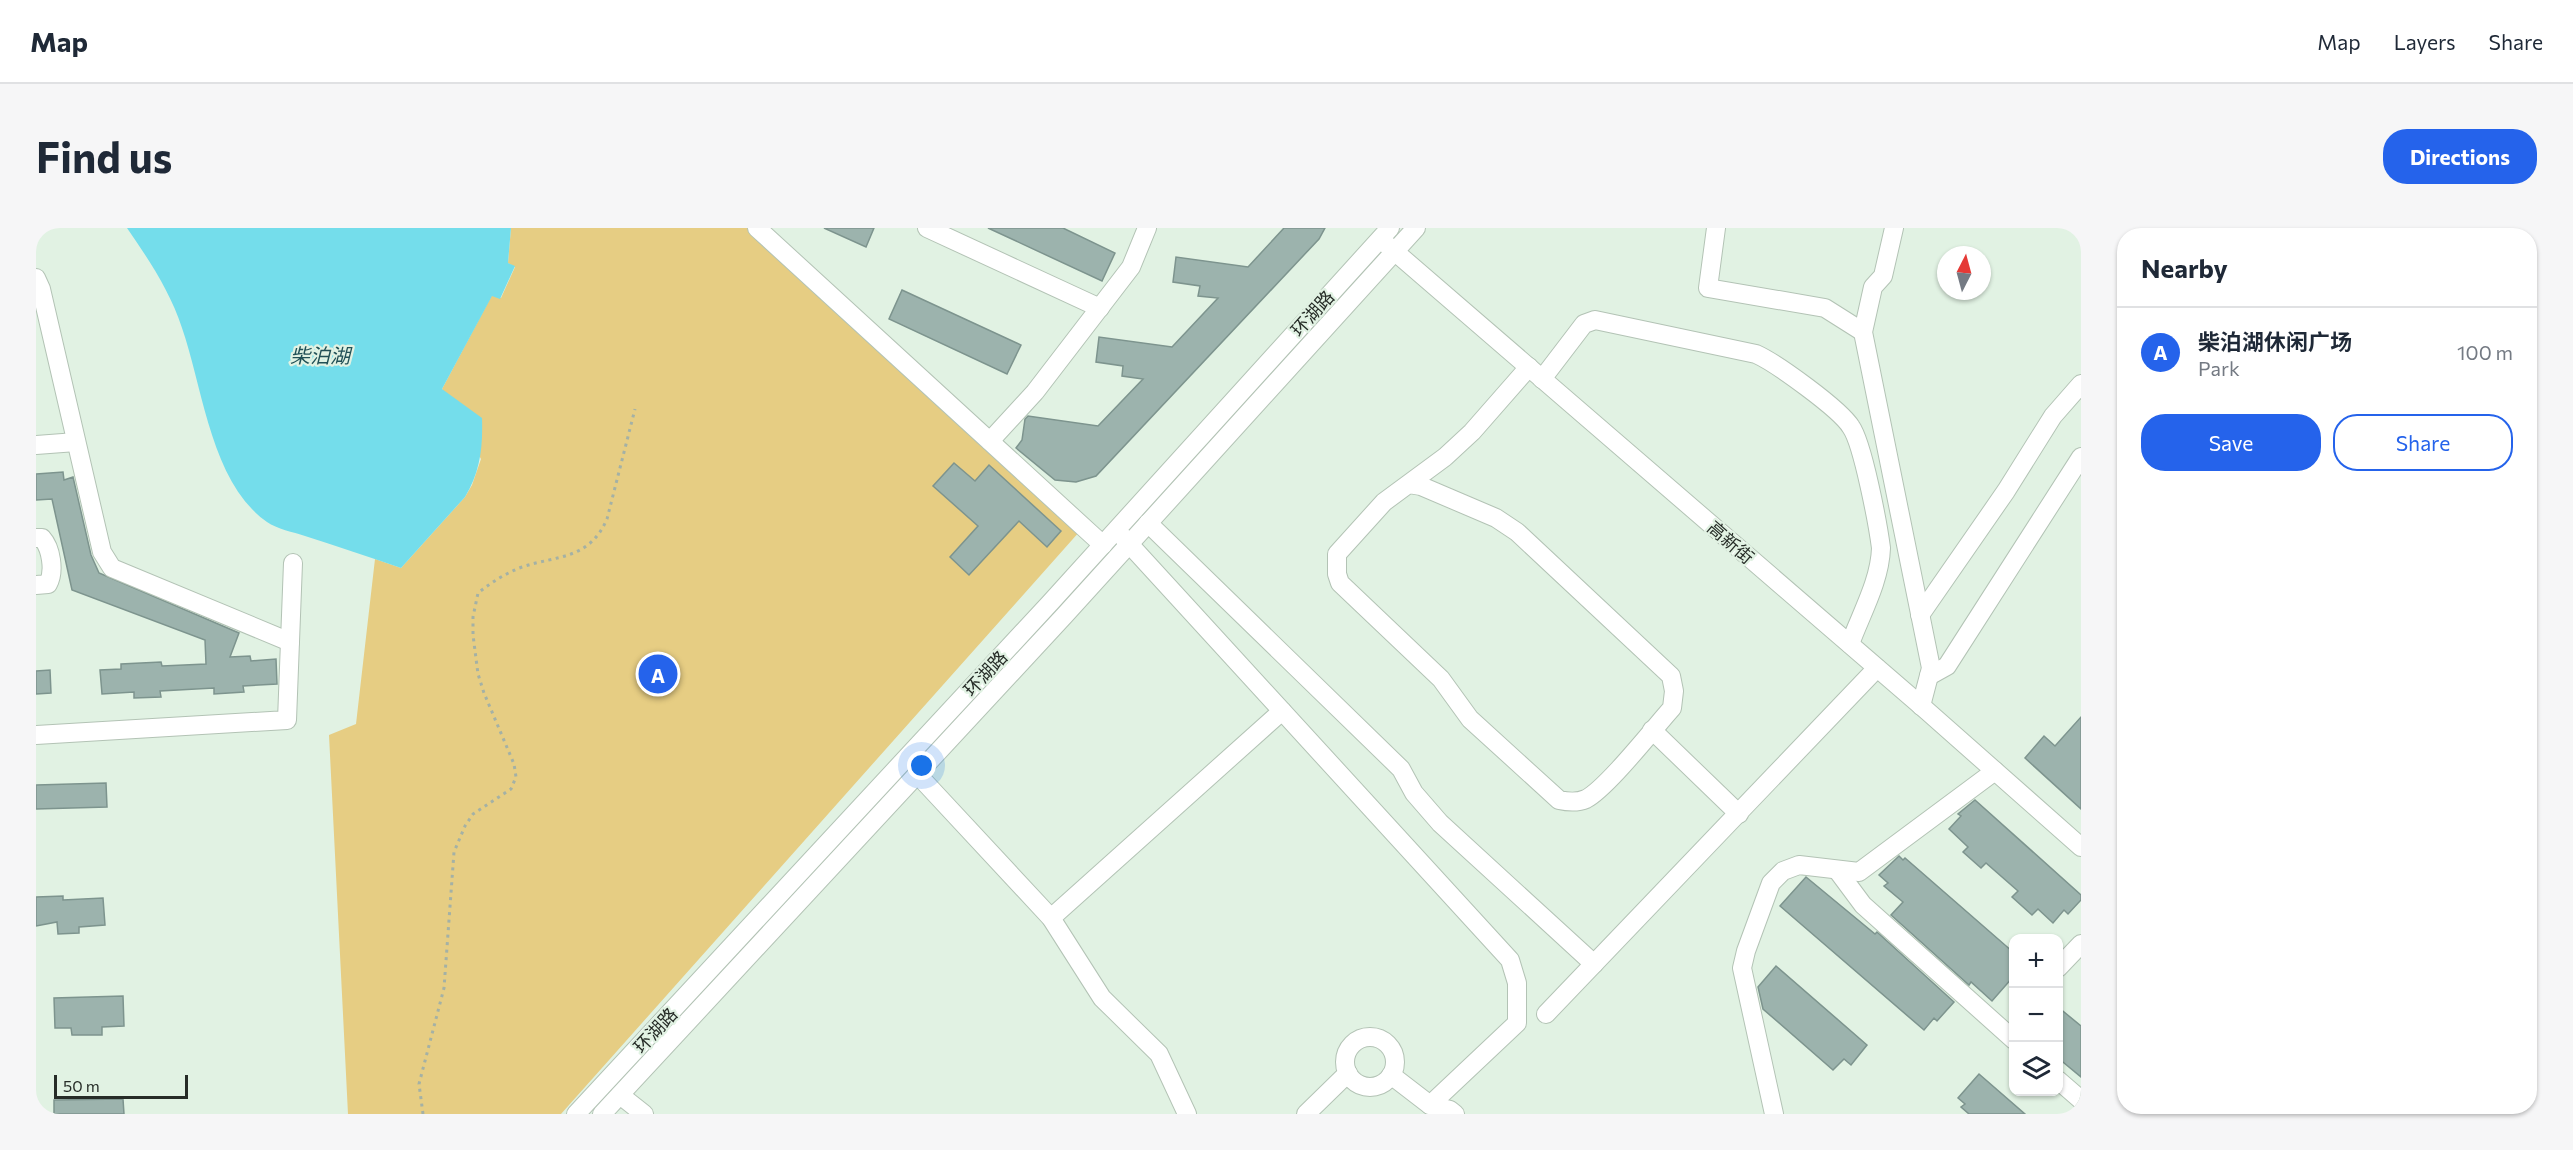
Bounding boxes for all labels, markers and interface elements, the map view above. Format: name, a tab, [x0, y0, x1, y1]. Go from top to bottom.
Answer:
text: Map	[30, 24, 88, 58]
text: Map	[2317, 29, 2361, 54]
text: Layers	[2394, 29, 2456, 54]
text: Share	[2489, 29, 2543, 54]
button: Directions	[2383, 129, 2537, 184]
text: Find us	[36, 130, 172, 182]
north arrow	[1937, 246, 1991, 300]
text: Nearby	[2141, 252, 2228, 283]
street label: 环湖路	[1286, 286, 1338, 340]
text: 柴泊湖休闲广场	[2198, 328, 2352, 355]
text: A	[2153, 340, 2168, 364]
text: 100 m	[2457, 340, 2513, 364]
water label: 柴泊湖	[290, 343, 353, 367]
text: Park	[2198, 356, 2240, 380]
button: Save	[2141, 414, 2321, 471]
button: Share	[2333, 414, 2513, 471]
street label: 高新街	[1703, 516, 1759, 568]
street label: 环湖路	[959, 646, 1011, 700]
pin: A	[638, 652, 678, 696]
your location	[907, 751, 936, 780]
map controls	[2009, 934, 2063, 1096]
button: +	[2009, 934, 2063, 988]
button: −	[2009, 988, 2063, 1042]
street label: 环湖路	[629, 1003, 681, 1057]
button: layers	[2009, 1042, 2063, 1096]
scale bar	[54, 1072, 188, 1100]
text: 50 m	[63, 1076, 100, 1095]

